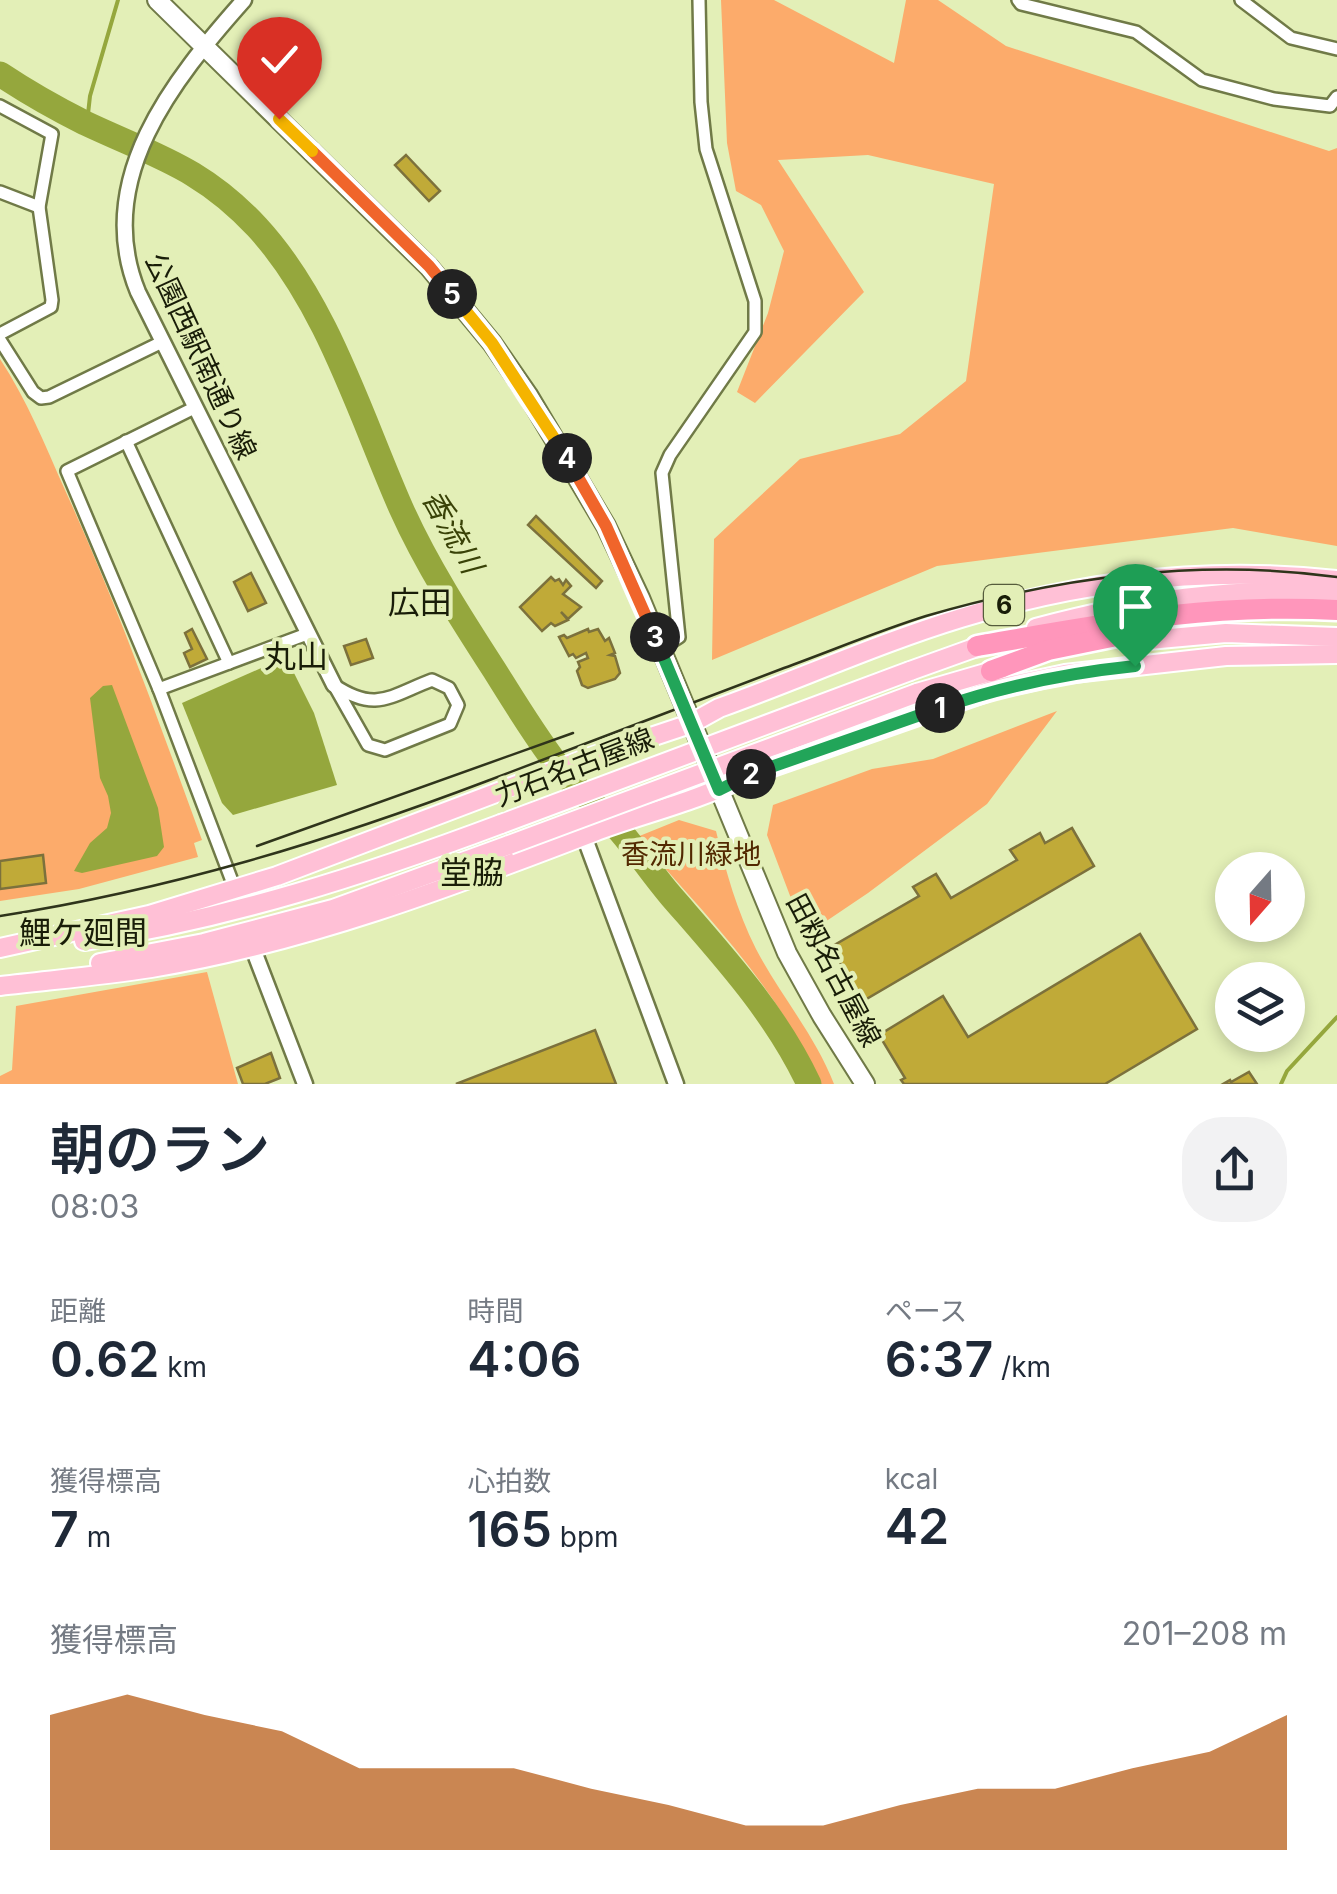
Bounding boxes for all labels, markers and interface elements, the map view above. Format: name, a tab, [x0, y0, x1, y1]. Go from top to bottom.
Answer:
pin	[237, 17, 322, 120]
icon: check	[252, 32, 307, 87]
street label: 公園西駅南通り線	[138, 247, 264, 465]
pin: 5	[427, 269, 477, 319]
text: 5	[443, 277, 461, 311]
pin: 4	[542, 433, 592, 483]
text: 4	[558, 441, 576, 475]
water label: 香流川	[415, 483, 492, 582]
pin	[1093, 564, 1178, 667]
icon: arrive	[1108, 579, 1163, 634]
district label: 広田	[388, 583, 452, 622]
road number: 6	[984, 585, 1024, 625]
pin: 3	[630, 612, 680, 662]
text: 3	[646, 620, 664, 654]
district label: 丸山	[264, 637, 328, 676]
pin: 1	[915, 683, 965, 733]
text: 1	[934, 691, 946, 725]
street label: 力石名古屋線	[489, 721, 659, 813]
pin: 2	[726, 749, 776, 799]
text: 2	[742, 757, 760, 791]
park label: 香流川緑地	[621, 837, 761, 871]
north arrow	[1215, 852, 1305, 942]
map controls	[1215, 852, 1305, 1052]
district label: 堂脇	[440, 853, 504, 892]
street label: 田籾名古屋線	[780, 888, 888, 1052]
district label: 鯉ケ廻間	[19, 913, 147, 952]
button: layers	[1215, 962, 1305, 1052]
text: 朝のラン	[50, 1116, 270, 1182]
button: share	[1182, 1117, 1287, 1222]
text: 08:03	[50, 1187, 139, 1226]
text: 距離	[50, 1294, 106, 1328]
text: 時間	[467, 1294, 523, 1328]
text: ペース	[885, 1294, 967, 1328]
text: 0.62	[50, 1329, 159, 1389]
text: 4:06	[467, 1329, 582, 1389]
text: 6:37	[885, 1329, 993, 1389]
text: km	[159, 1350, 207, 1384]
text: /km	[993, 1350, 1051, 1384]
text: kcal	[885, 1462, 938, 1496]
text: 獲得標高	[50, 1464, 162, 1498]
text: 心拍数	[467, 1464, 551, 1498]
text: 42	[885, 1496, 949, 1556]
text: 7	[50, 1499, 79, 1559]
text: 165	[467, 1499, 552, 1559]
text: m	[79, 1520, 111, 1554]
text: bpm	[552, 1520, 619, 1554]
text: 201–208 m	[1122, 1614, 1287, 1653]
text: 獲得標高	[50, 1620, 178, 1659]

